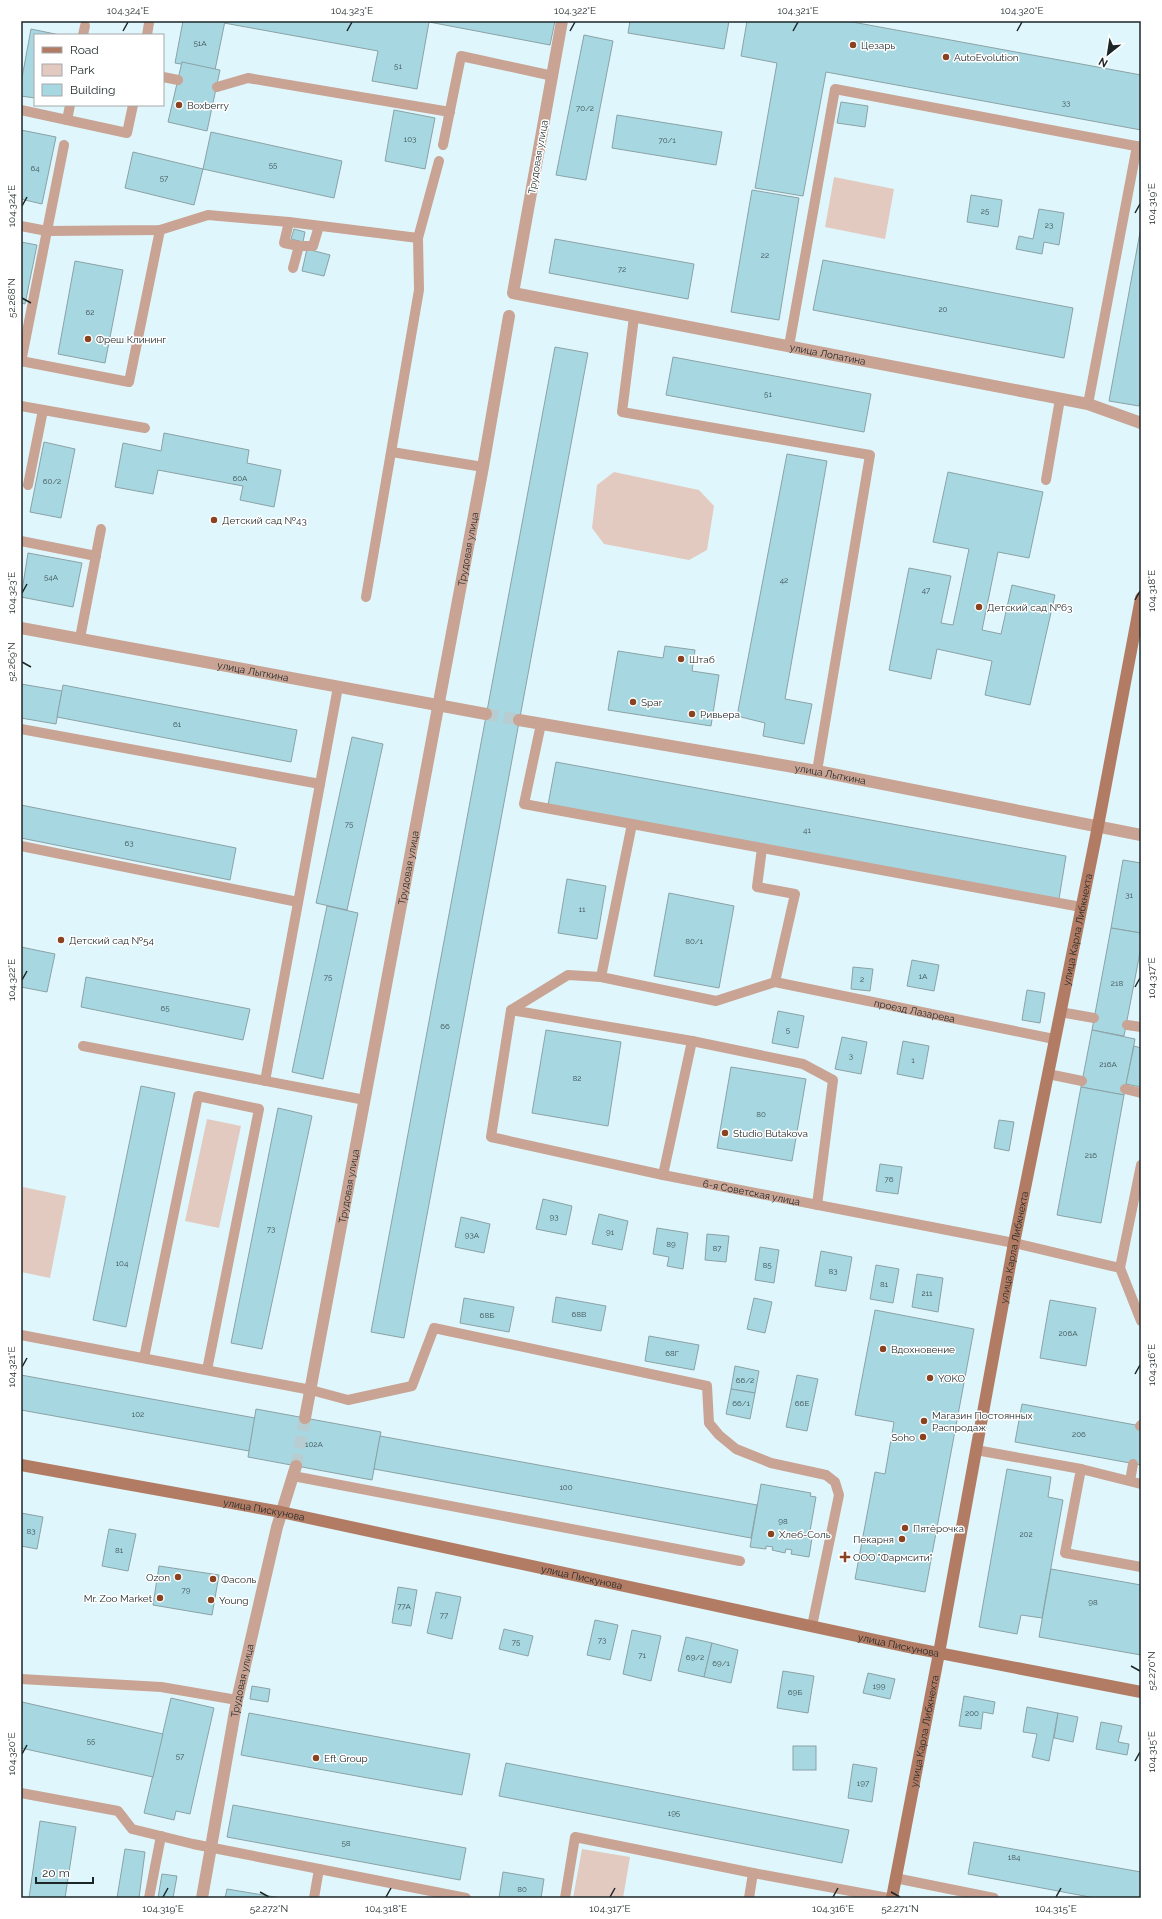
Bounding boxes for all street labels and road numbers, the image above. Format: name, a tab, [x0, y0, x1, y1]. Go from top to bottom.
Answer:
street label: Трудовая улица	[526, 119, 550, 195]
street label: улица Лопатина	[789, 341, 867, 366]
street label: Трудовая улица	[455, 511, 480, 587]
street label: улица Лыткина	[217, 659, 290, 683]
street label: улица Лыткина	[794, 762, 867, 786]
street label: Трудовая улица	[396, 830, 420, 905]
street label: улица Карла Либкнехта	[1060, 873, 1094, 987]
street label: проезд Лазарева	[873, 997, 956, 1024]
street label: Трудовая улица	[336, 1148, 361, 1224]
street label: 6-я Советская улица	[702, 1177, 801, 1207]
street label: улица Карла Либкнехта	[998, 1190, 1030, 1304]
street label: улица Пискунова	[222, 1496, 306, 1522]
street label: улица Пискунова	[540, 1563, 623, 1591]
street label: улица Пискунова	[857, 1631, 940, 1658]
street label: Трудовая улица	[229, 1643, 255, 1718]
street label: улица Карла Либкнехта	[908, 1674, 940, 1788]

